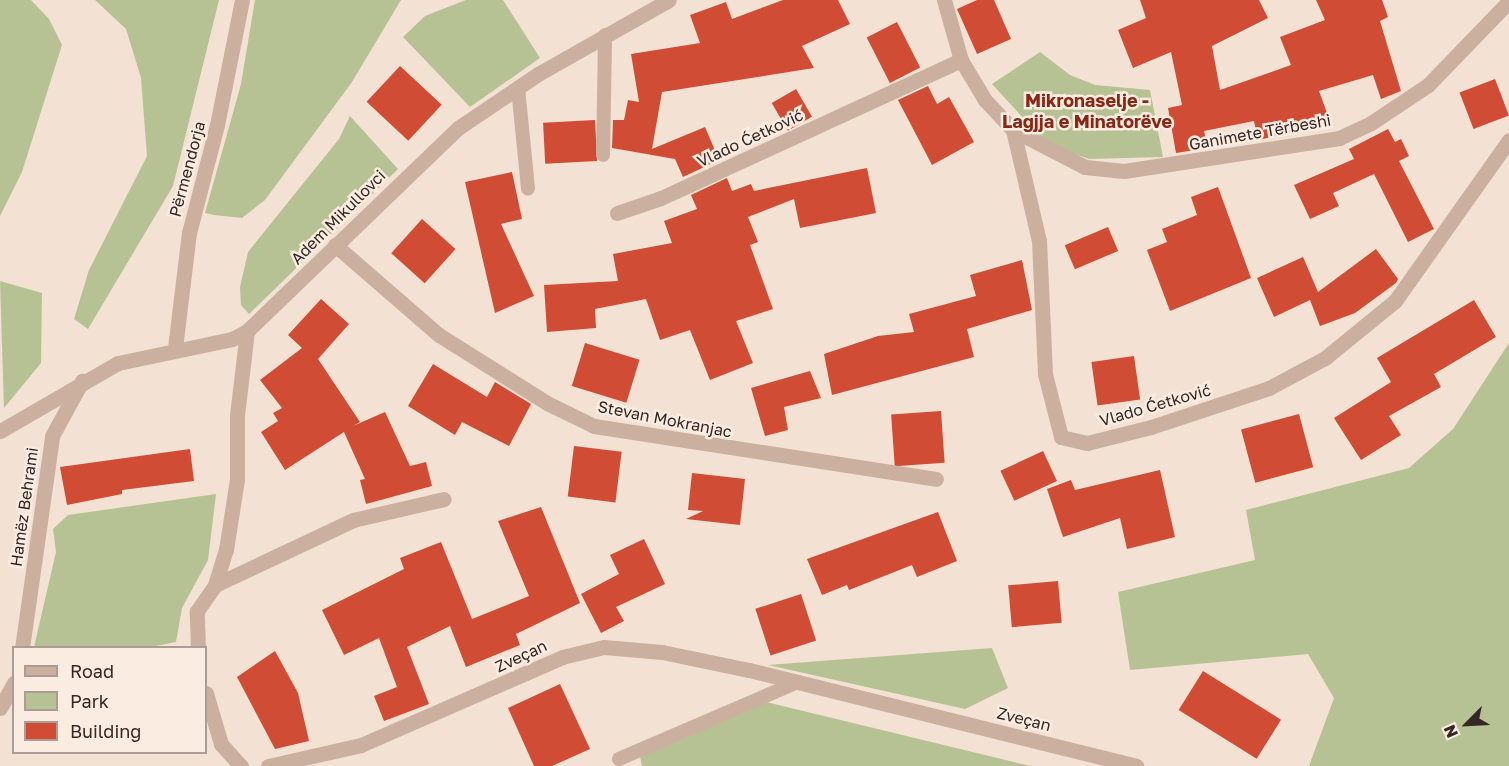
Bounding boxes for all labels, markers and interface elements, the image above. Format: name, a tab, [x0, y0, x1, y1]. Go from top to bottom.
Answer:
district label: Mikronaselje - Lagjja e Minatorëve	[1002, 90, 1172, 132]
street label: Vlado Ćetković	[694, 105, 806, 171]
street label: Ganimete Tërbeshi	[1188, 110, 1332, 154]
street label: Përmendorja	[165, 119, 209, 219]
street label: Adem Mikullovci	[287, 166, 389, 268]
street label: Vlado Ćetković	[1097, 380, 1213, 430]
street label: Stevan Mokranjac	[596, 397, 734, 441]
street label: Hamëz Behrami	[6, 446, 42, 568]
street label: Zveçan	[492, 636, 550, 676]
legend	[12, 646, 207, 754]
text: Road	[70, 660, 114, 682]
text: Park	[70, 690, 109, 712]
north arrow	[1437, 694, 1497, 754]
street label: Zveçan	[995, 703, 1053, 735]
text: Building	[70, 720, 141, 742]
text: N	[1439, 722, 1462, 741]

